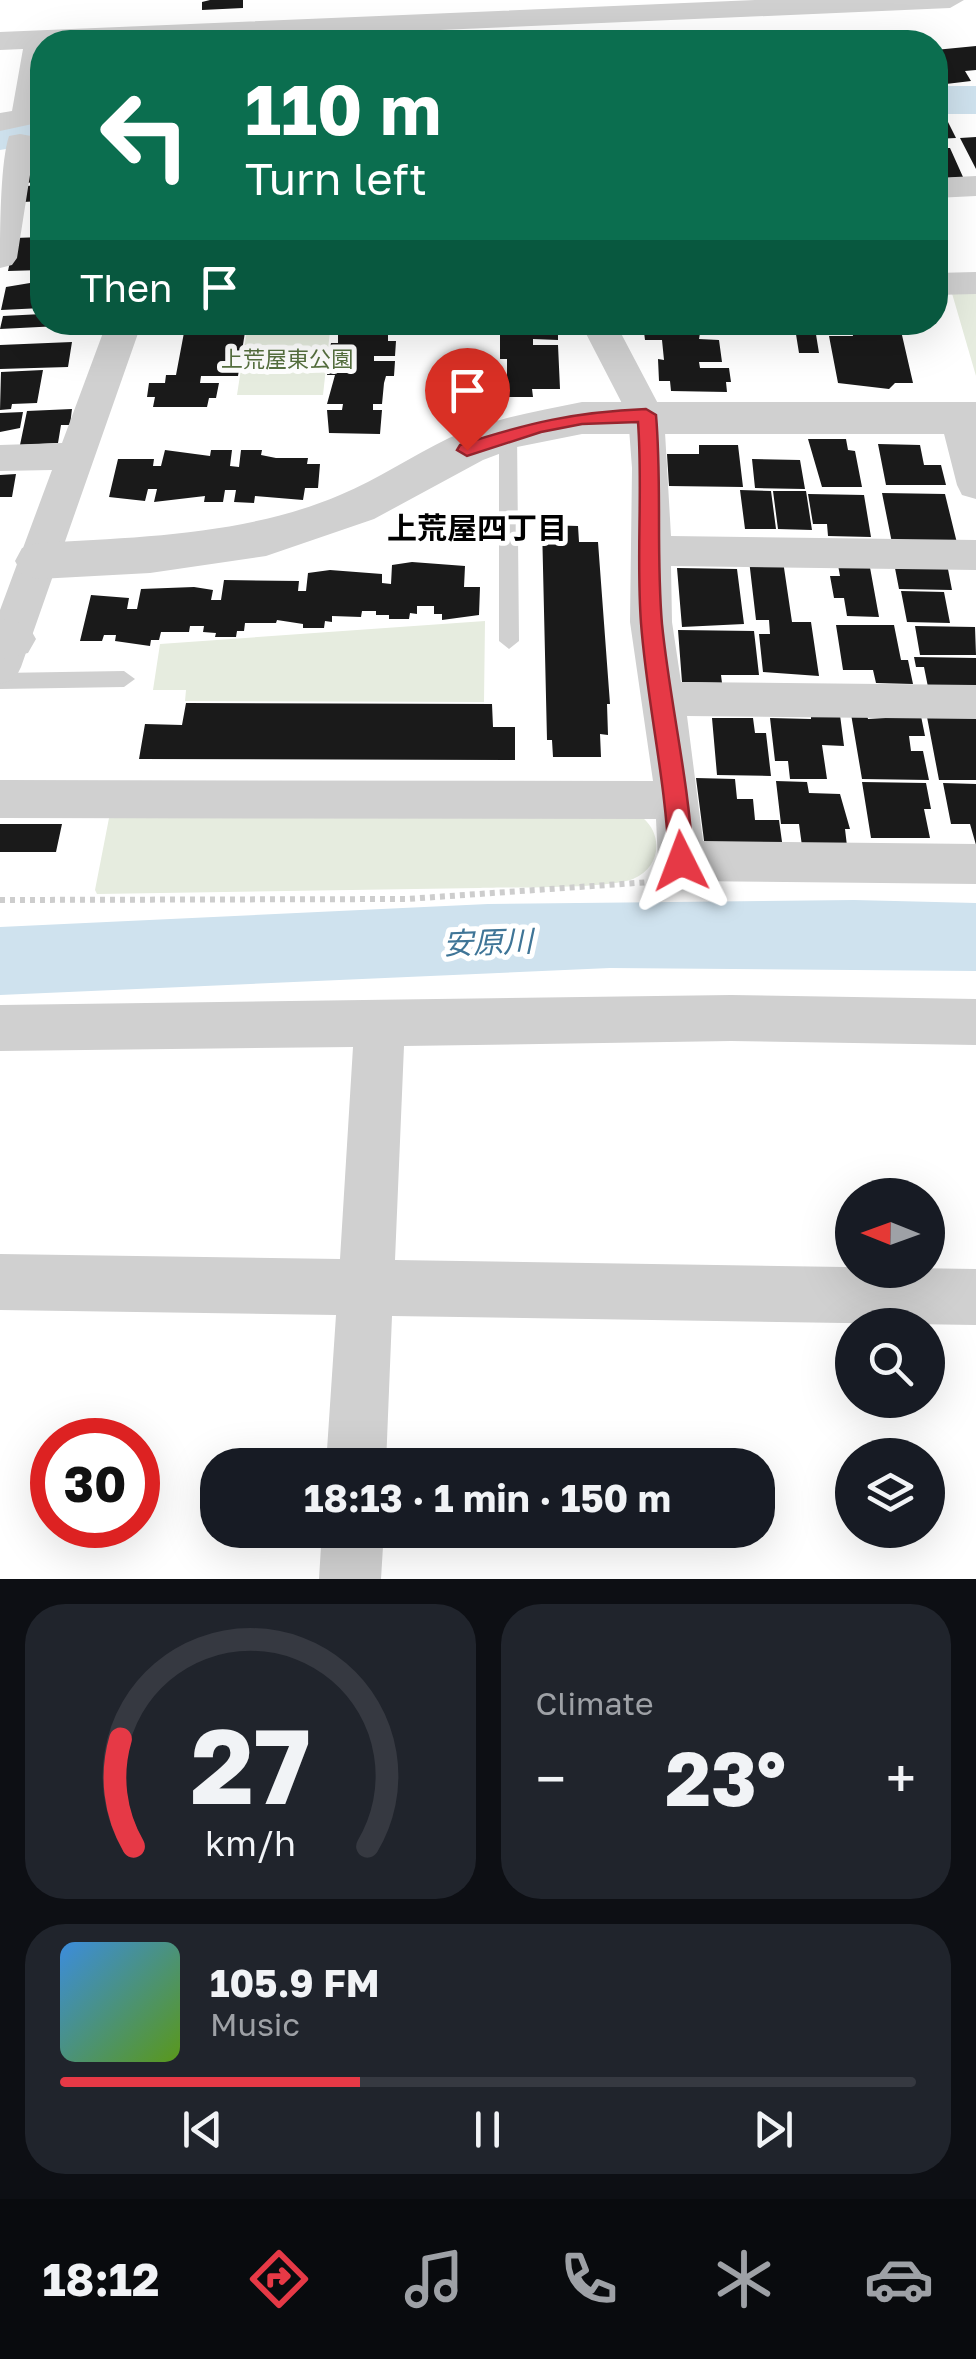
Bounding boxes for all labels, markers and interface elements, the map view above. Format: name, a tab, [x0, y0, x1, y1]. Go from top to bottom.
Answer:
text: 110 m	[245, 66, 441, 150]
icon: left	[80, 70, 210, 200]
text: Turn left	[245, 151, 427, 205]
icon: arrive	[192, 260, 247, 315]
text: Then	[80, 265, 172, 310]
park label: 上荒屋東公園	[221, 345, 353, 372]
pin	[425, 348, 510, 451]
icon: arrive	[440, 363, 495, 418]
district label: 上荒屋四丁目	[387, 510, 567, 546]
position arrow	[629, 809, 733, 913]
water label: 安原川	[442, 922, 537, 962]
north arrow	[835, 1178, 945, 1288]
map controls	[835, 1178, 945, 1548]
button: search	[835, 1308, 945, 1418]
speed limit sign: 30	[30, 1418, 160, 1548]
button: layers	[835, 1438, 945, 1548]
text: 18:13 · 1 min · 150 m	[304, 1475, 671, 1520]
text: Climate	[536, 1684, 654, 1722]
text: 27	[190, 1702, 310, 1827]
text: 23°	[665, 1732, 786, 1823]
text: −	[536, 1745, 566, 1811]
text: +	[886, 1745, 916, 1811]
text: km/h	[205, 1821, 296, 1864]
text: 105.9 FM	[210, 1960, 380, 2005]
text: Music	[210, 2005, 300, 2043]
icon: previous	[175, 2102, 230, 2157]
icon: pause	[460, 2102, 515, 2157]
icon: next	[746, 2102, 801, 2157]
icon: directions	[244, 2244, 314, 2314]
icon: music	[399, 2244, 469, 2314]
icon: phone	[554, 2244, 624, 2314]
icon: climate	[709, 2244, 779, 2314]
icon: car	[864, 2244, 934, 2314]
text: 18:12	[42, 2252, 159, 2306]

